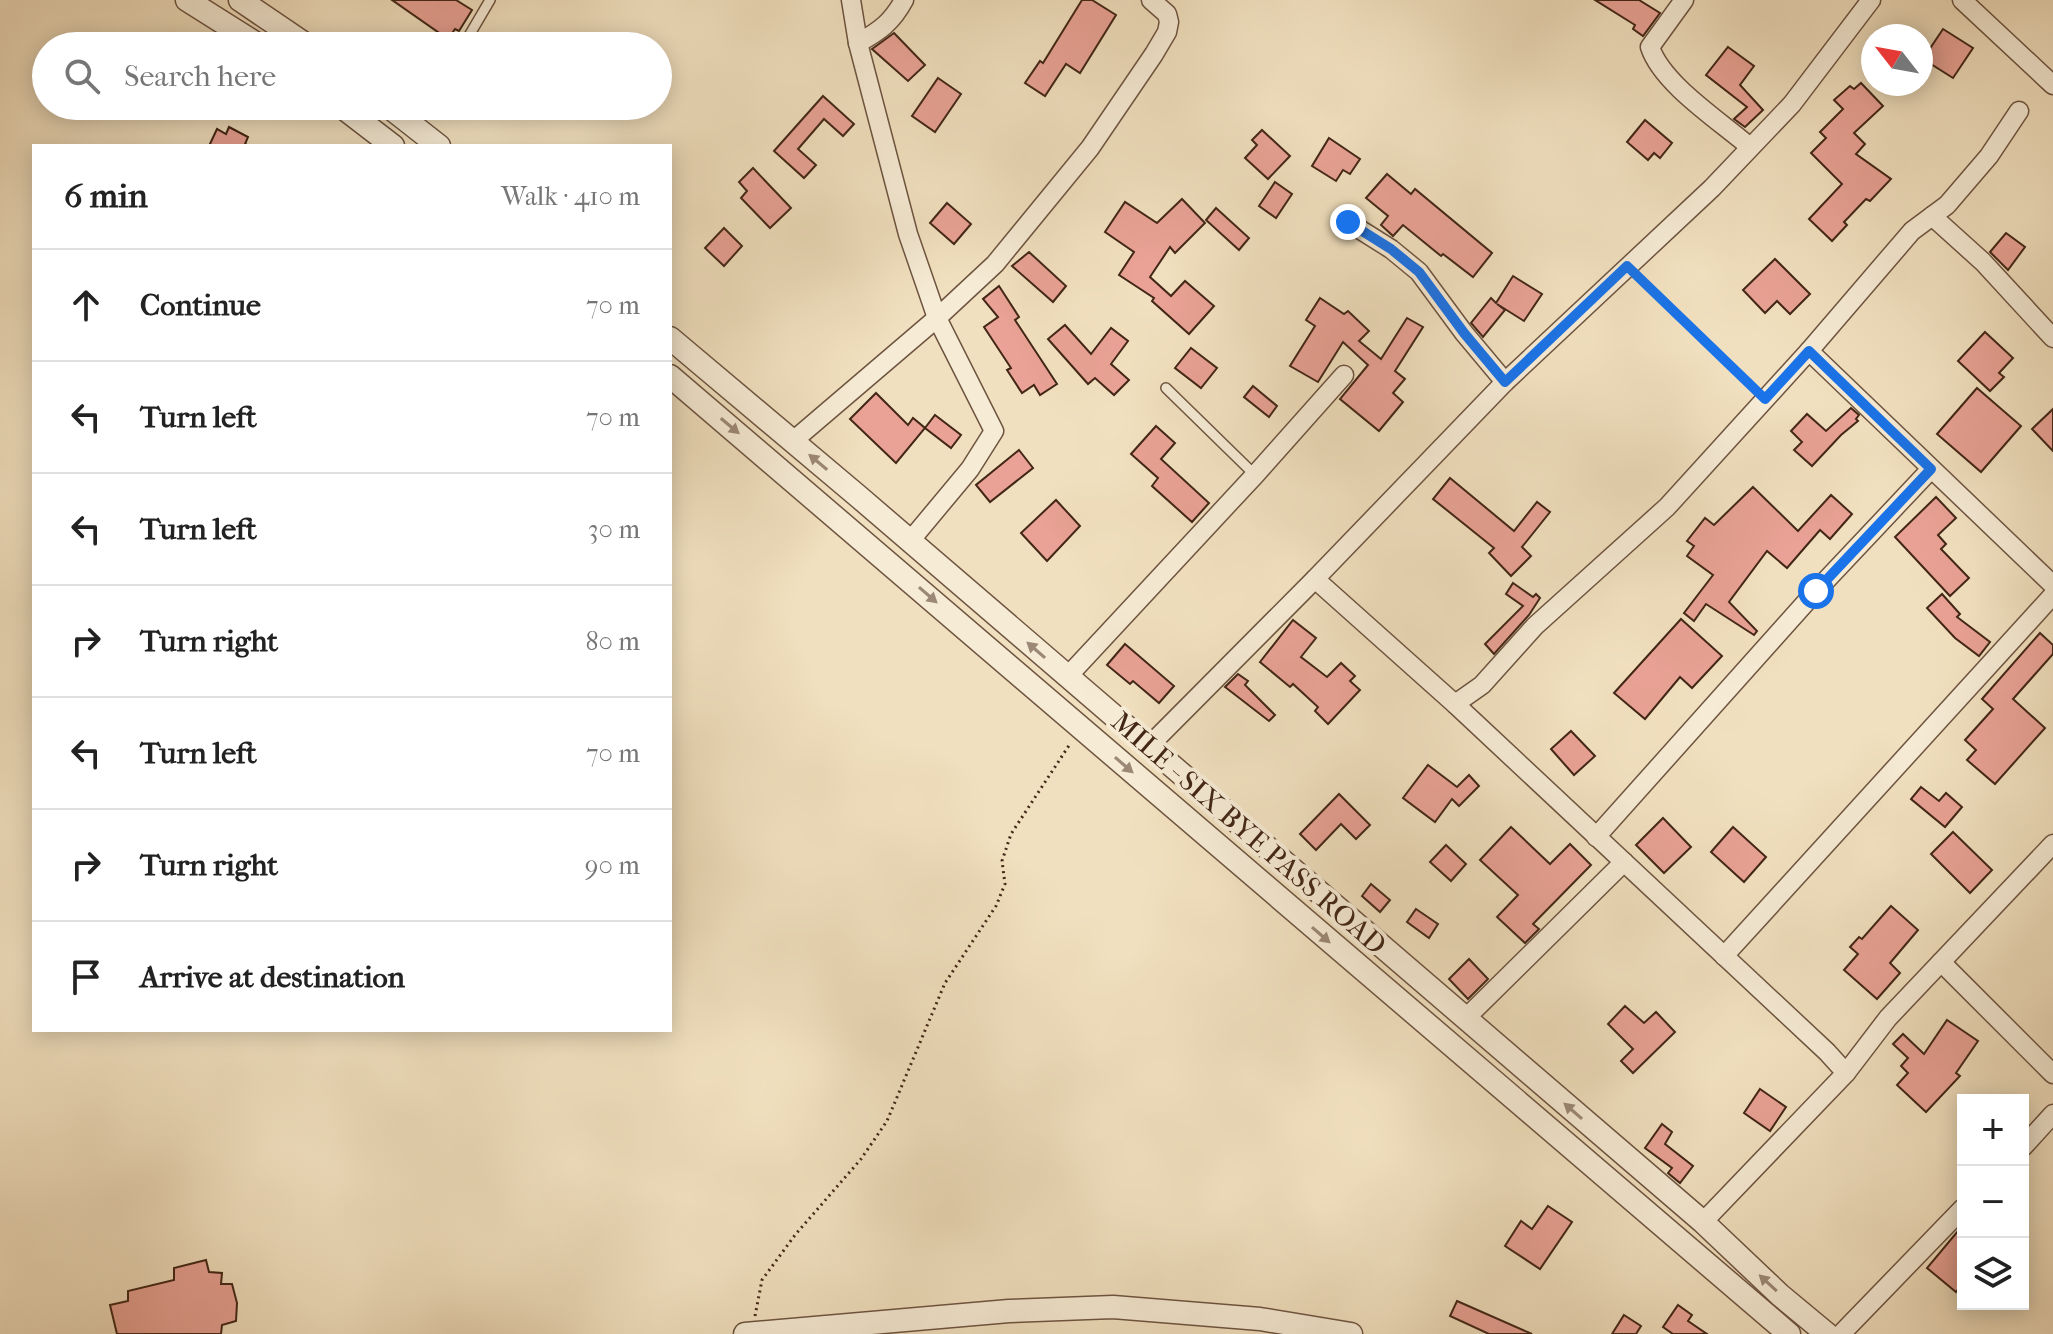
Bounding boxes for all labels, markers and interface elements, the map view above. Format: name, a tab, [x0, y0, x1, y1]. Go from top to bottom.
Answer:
north arrow	[1861, 24, 1933, 96]
search box	[32, 32, 672, 120]
icon: search	[60, 54, 104, 98]
text: Search here	[124, 59, 276, 94]
text: 6 min	[64, 176, 148, 216]
text: Walk · 410 m	[501, 181, 640, 212]
route end	[1330, 204, 1366, 240]
icon: ahead	[64, 283, 108, 327]
text: Continue	[140, 288, 261, 323]
text: 70 m	[586, 290, 640, 321]
icon: left	[64, 395, 108, 439]
text: Turn left	[140, 400, 257, 435]
text: 70 m	[586, 402, 640, 433]
one-way arrow	[719, 417, 739, 434]
one-way arrow	[808, 454, 828, 471]
icon: left	[64, 507, 108, 551]
text: Turn left	[140, 512, 257, 547]
text: 30 m	[588, 514, 640, 545]
route start	[1798, 573, 1834, 609]
one-way arrow	[917, 586, 937, 603]
icon: right	[64, 619, 108, 663]
text: Turn right	[140, 624, 278, 659]
text: 80 m	[585, 626, 640, 657]
one-way arrow	[1027, 641, 1046, 659]
street label: MILE - SIX BYE PASS ROAD	[1105, 705, 1393, 961]
icon: left	[64, 731, 108, 775]
text: Turn left	[140, 736, 257, 771]
text: 70 m	[586, 738, 640, 769]
one-way arrow	[1114, 756, 1134, 773]
icon: right	[64, 843, 108, 887]
text: Turn right	[140, 848, 278, 883]
text: 90 m	[585, 850, 640, 881]
one-way arrow	[1311, 926, 1331, 943]
icon: arrive	[64, 955, 108, 999]
text: Arrive at destination	[140, 960, 405, 995]
map controls	[1957, 1094, 2029, 1310]
button: +	[1957, 1094, 2029, 1166]
one-way arrow	[1564, 1103, 1584, 1120]
button: −	[1957, 1166, 2029, 1238]
button: layers	[1957, 1238, 2029, 1310]
one-way arrow	[1759, 1275, 1778, 1293]

